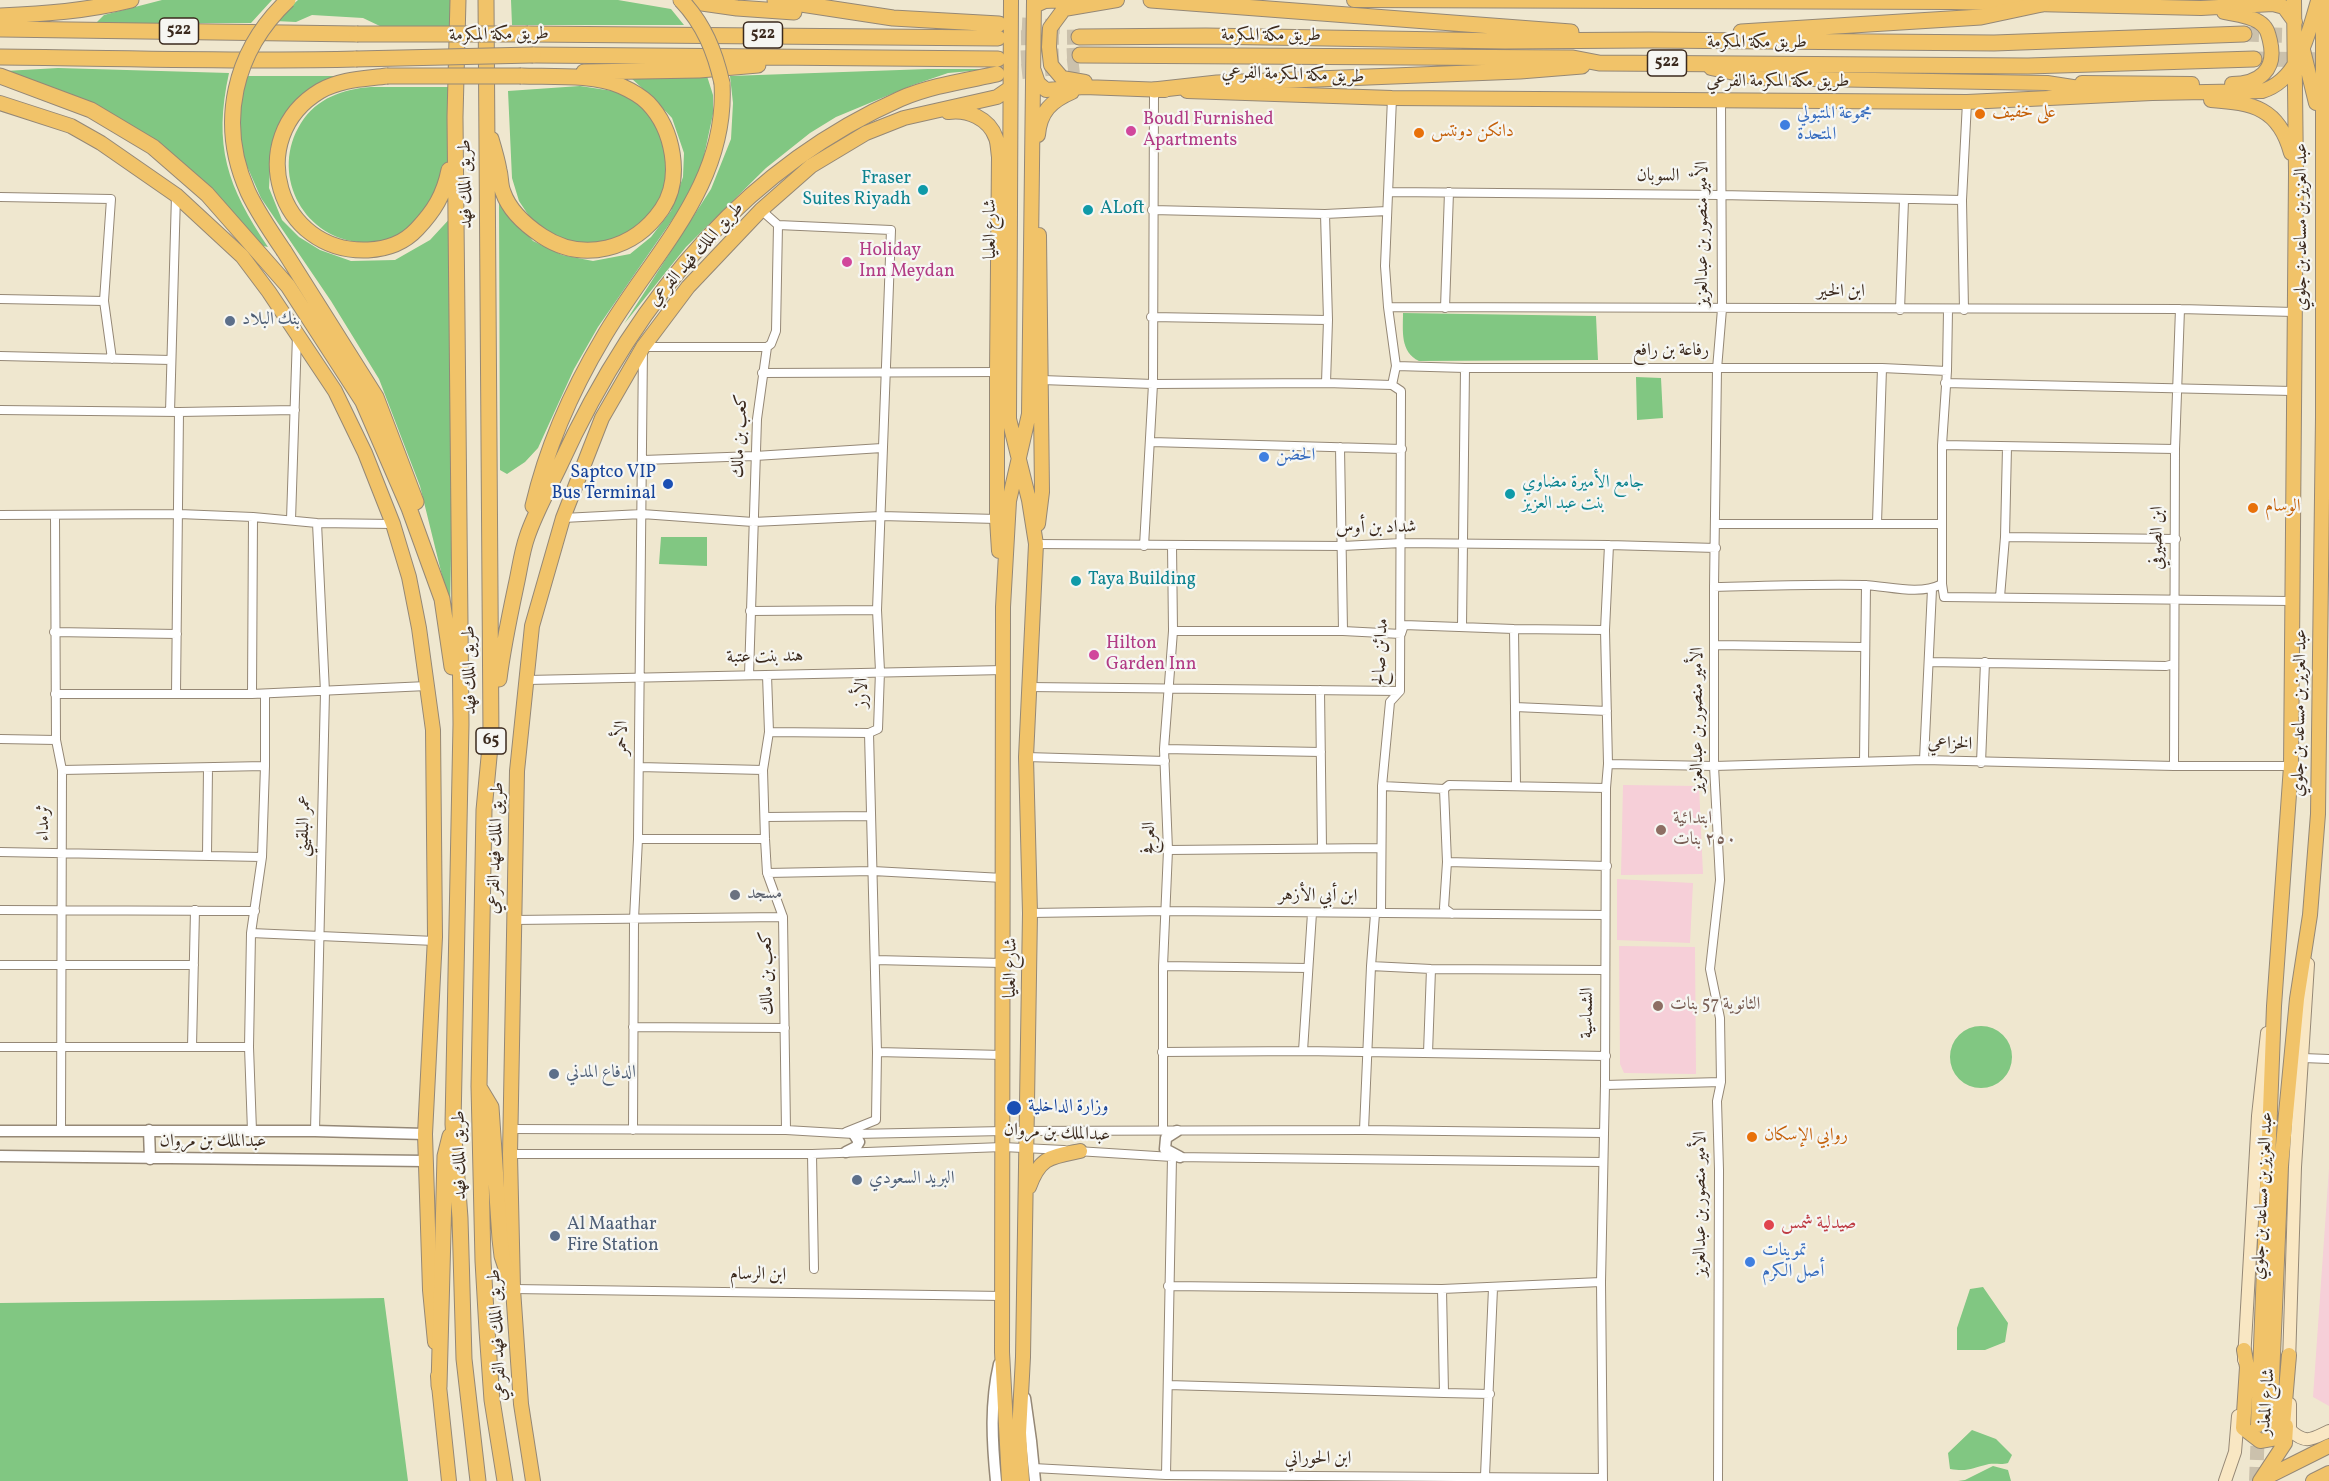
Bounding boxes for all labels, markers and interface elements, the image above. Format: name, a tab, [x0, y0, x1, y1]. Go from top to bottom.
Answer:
road number: 522	[160, 18, 198, 44]
road number: 522	[744, 22, 783, 48]
street label: طريق مكة المكرمة	[449, 24, 549, 48]
street label: طريق مكة المكرمة	[1221, 26, 1321, 48]
street label: طريق مكة المكرمة	[1707, 33, 1807, 55]
road number: 522	[1648, 50, 1686, 76]
street label: طريق مكة المكرمة الفرعي	[1221, 63, 1365, 89]
street label: طريق مكة المكرمة الفرعي	[1707, 72, 1849, 94]
place label: على خفيف	[1992, 103, 2056, 125]
place label: مجموعة المتبولي المتحدة	[1797, 104, 1872, 146]
marker: على خفيف	[1973, 107, 1987, 121]
place label: Boudl Furnished Apartments	[1143, 110, 1274, 152]
marker: مجموعة المتبولي المتحدة	[1778, 118, 1792, 132]
place label: دانكن دونتس	[1431, 122, 1514, 144]
marker: Boudl Furnished Apartments	[1124, 124, 1138, 138]
marker: دانكن دونتس	[1412, 126, 1426, 140]
street label: طريق الملك فهد	[455, 139, 479, 229]
street label: عبد العزيز بن مساعد بن جلوي	[2292, 143, 2314, 311]
street label: الأمير منصور بن عبدالعزيز	[1693, 161, 1715, 307]
street label: السوبان	[1636, 166, 1680, 188]
place label: Fraser Suites Riyadh	[802, 169, 911, 212]
marker: Fraser Suites Riyadh	[916, 183, 930, 197]
street label: طريق الملك فهد الفرعي	[645, 199, 749, 311]
street label: شارع العليا	[981, 199, 1003, 259]
place label: ALoft	[1100, 199, 1145, 221]
marker: ALoft	[1081, 203, 1095, 217]
place label: Holiday Inn Meydan	[859, 241, 955, 284]
marker: Holiday Inn Meydan	[840, 255, 854, 269]
street label: ابن الخير	[1817, 282, 1865, 304]
place label: بنك البلاد	[242, 310, 300, 332]
marker: بنك البلاد	[223, 314, 237, 328]
street label: رفاعة بن رافع	[1633, 341, 1709, 363]
street label: كعب بن مالك	[728, 393, 754, 479]
place label: الحضن	[1276, 446, 1315, 468]
marker: الحضن	[1257, 450, 1271, 464]
place label: Saptco VIP Bus Terminal	[552, 463, 656, 506]
place label: جامع الأميرة مضاوي بنت عبد العزيز	[1522, 473, 1644, 516]
marker: Saptco VIP Bus Terminal	[661, 477, 675, 491]
marker: جامع الأميرة مضاوي بنت عبد العزيز	[1503, 487, 1517, 501]
place label: الوسام	[2265, 497, 2301, 519]
marker: الوسام	[2246, 501, 2260, 515]
street label: ابن الصيرفي	[2148, 506, 2170, 570]
street label: شداد بن أوس	[1336, 517, 1416, 541]
place label: Taya Building	[1088, 570, 1196, 592]
marker: Taya Building	[1069, 574, 1083, 588]
street label: مدائن صالح	[1369, 618, 1395, 686]
street label: طريق الملك فهد	[459, 625, 483, 715]
street label: عبد العزيز بن مساعد بن جلوي	[2289, 629, 2313, 797]
place label: Hilton Garden Inn	[1106, 634, 1197, 676]
street label: هند بنت عتبة	[726, 647, 804, 669]
street label: الأمير منصور بن عبدالعزيز	[1688, 647, 1710, 793]
marker: Hilton Garden Inn	[1087, 648, 1101, 662]
street label: الأرز	[852, 678, 874, 708]
street label: الأحمر	[612, 720, 634, 756]
road number: 65	[476, 728, 506, 754]
street label: الخزاعي	[1927, 733, 1973, 757]
street label: طريق الملك فهد الفرعي	[484, 781, 510, 915]
street label: عمر البلقيني	[293, 795, 317, 857]
street label: ثرمداء	[34, 804, 56, 842]
place label: ابتدائية ٢٥٠ بنات	[1673, 809, 1736, 852]
street label: العرفج	[1140, 821, 1162, 855]
marker: ابتدائية ٢٥٠ بنات	[1654, 823, 1668, 837]
place label: مسجد	[747, 884, 782, 906]
street label: ابن أبي الأزهر	[1278, 886, 1358, 908]
marker: مسجد	[728, 888, 742, 902]
street label: كعب بن مالك	[756, 931, 780, 1015]
street label: شارع العليا	[1001, 938, 1023, 998]
street label: الشماسية	[1578, 987, 1600, 1039]
place label: الثانوية 57 بنات	[1670, 995, 1760, 1017]
marker: الثانوية 57 بنات	[1651, 999, 1665, 1013]
place label: الدفاع المدني	[566, 1063, 636, 1085]
marker: الدفاع المدني	[547, 1067, 561, 1081]
place label: وزارة الداخلية	[1028, 1097, 1109, 1119]
marker: وزارة الداخلية	[1005, 1099, 1023, 1117]
street label: طريق الملك فهد	[449, 1110, 473, 1200]
street label: عبد العزيز بن مساعد بن جلوي	[2249, 1112, 2279, 1280]
street label: عبدالملك بن مروان	[1003, 1120, 1111, 1148]
place label: روابي الإسكان	[1764, 1126, 1848, 1148]
marker: روابي الإسكان	[1745, 1130, 1759, 1144]
street label: الأمير منصور بن عبدالعزيز	[1691, 1131, 1713, 1277]
street label: عبدالملك بن مروان	[160, 1132, 266, 1154]
place label: البريد السعودي	[869, 1169, 955, 1191]
marker: البريد السعودي	[850, 1173, 864, 1187]
place label: صيدلية شمس	[1781, 1214, 1856, 1236]
place label: Al Maathar Fire Station	[567, 1215, 659, 1258]
marker: صيدلية شمس	[1762, 1218, 1776, 1232]
marker: Al Maathar Fire Station	[548, 1229, 562, 1243]
place label: تموينات أصل الكرم	[1762, 1241, 1824, 1284]
marker: تموينات أصل الكرم	[1743, 1255, 1757, 1269]
street label: ابن الرسام	[730, 1265, 786, 1287]
street label: طريق الملك فهد الفرعي	[485, 1268, 513, 1402]
street label: شارع المعذر	[2255, 1368, 2281, 1436]
street label: ابن الحوراني	[1285, 1449, 1351, 1471]

